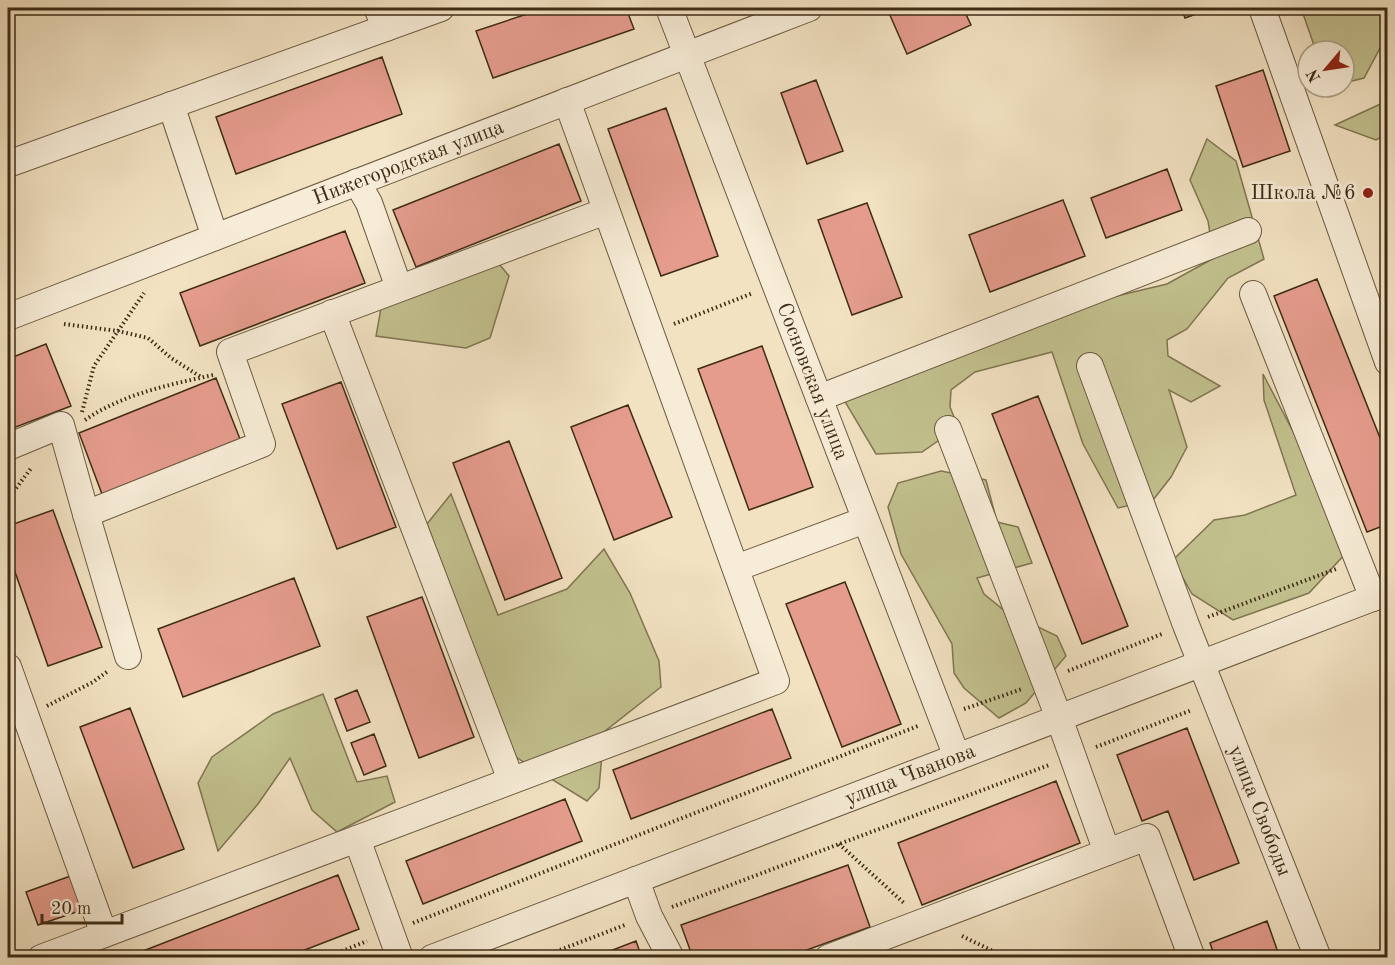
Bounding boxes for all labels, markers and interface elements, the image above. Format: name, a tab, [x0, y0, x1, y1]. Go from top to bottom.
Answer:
north arrow	[1296, 39, 1356, 99]
text: N	[1304, 65, 1325, 85]
street label: Нижегородская улица	[310, 116, 507, 209]
place label: Школа №6	[1250, 183, 1356, 204]
marker: Школа №6	[1361, 186, 1375, 200]
street label: Сосновская улица	[773, 300, 852, 463]
street label: улица Чванова	[842, 740, 978, 809]
street label: улица Свободы	[1224, 742, 1295, 879]
scale bar	[42, 887, 122, 925]
text: 20 m	[51, 900, 91, 918]

